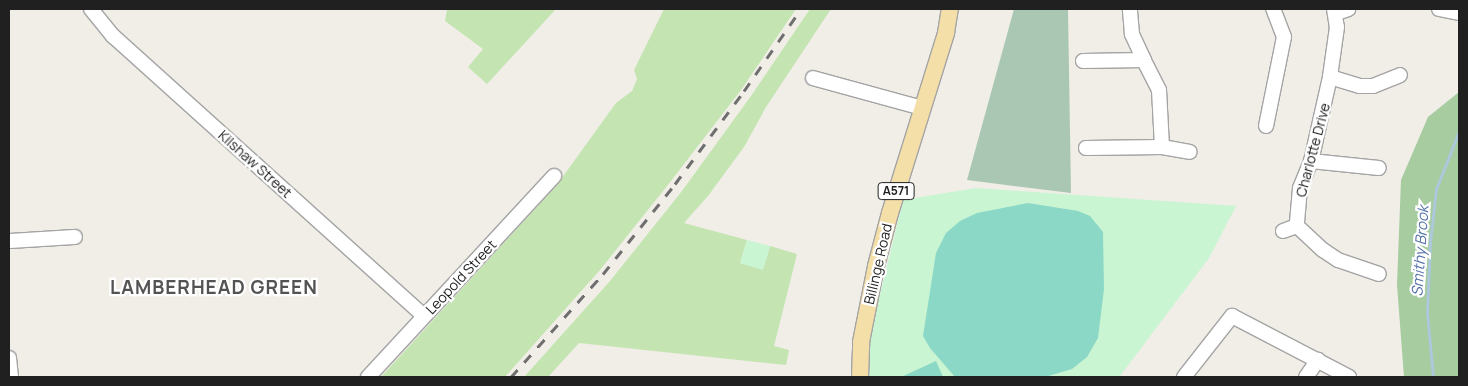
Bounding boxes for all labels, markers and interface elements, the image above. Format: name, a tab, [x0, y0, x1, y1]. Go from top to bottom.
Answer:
street label: Charlotte Drive	[1292, 101, 1334, 199]
street label: Kilshaw Street	[215, 127, 295, 201]
road number: A571	[877, 182, 915, 200]
water label: Smithy Brook	[1408, 205, 1432, 297]
street label: Billinge Road	[861, 222, 895, 306]
street label: Leopold Street	[422, 236, 500, 318]
district label: LAMBERHEAD GREEN	[108, 277, 320, 299]

